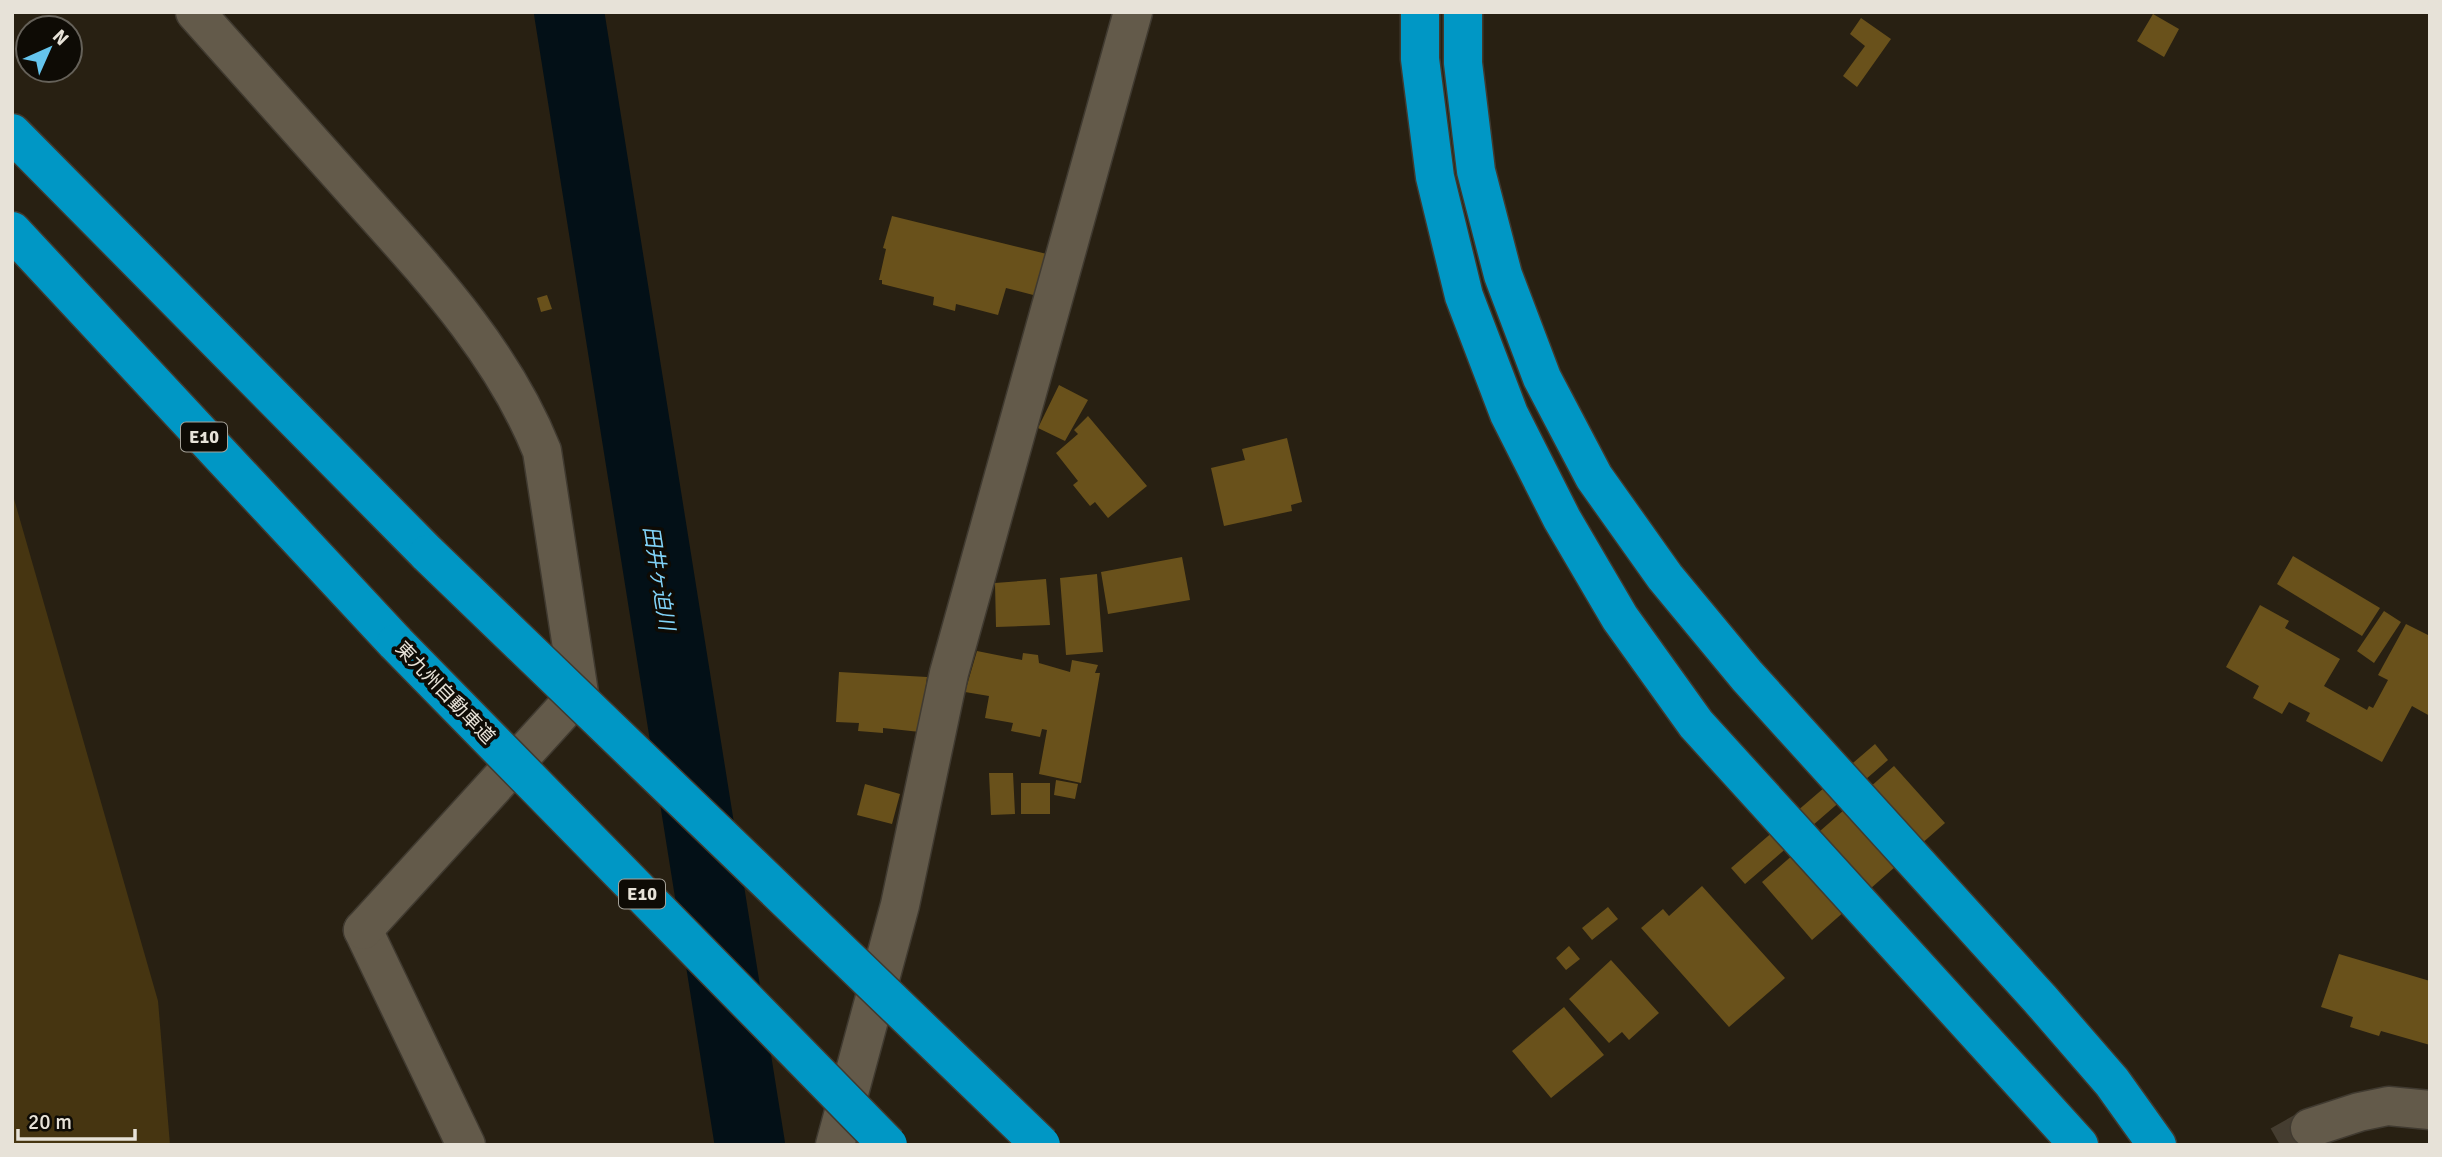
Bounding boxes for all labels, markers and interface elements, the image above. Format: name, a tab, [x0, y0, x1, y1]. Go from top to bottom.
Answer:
north arrow	[14, 14, 84, 84]
text: N	[47, 25, 73, 51]
road number: E10	[181, 422, 227, 452]
water label: 田井ヶ迫川	[638, 524, 680, 634]
street label: 東九州自動車道	[390, 637, 500, 749]
road number: E10	[619, 880, 665, 908]
scale bar	[18, 1098, 135, 1142]
text: 20 m	[28, 1109, 72, 1135]

